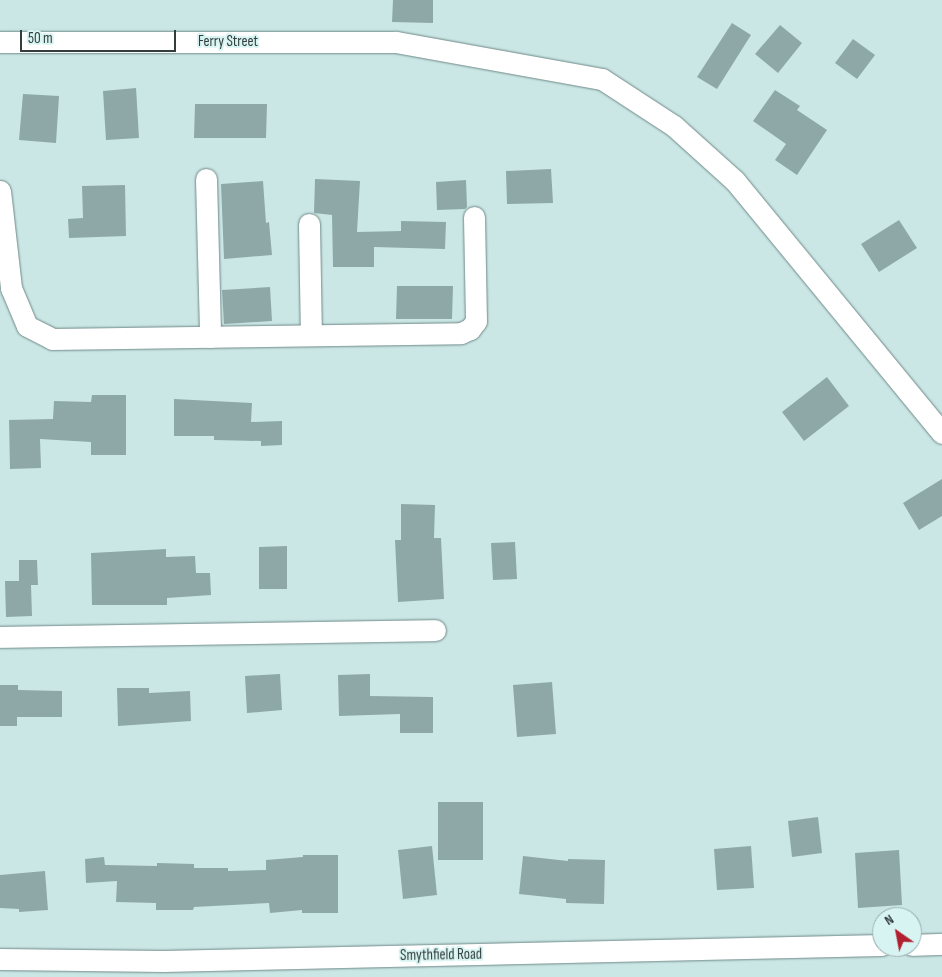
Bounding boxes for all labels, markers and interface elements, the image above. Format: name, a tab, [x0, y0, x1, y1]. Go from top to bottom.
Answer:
scale bar	[22, 20, 179, 52]
text: 50 m	[28, 29, 53, 48]
street label: Ferry Street	[198, 33, 258, 51]
north arrow	[872, 907, 922, 957]
text: N	[881, 911, 897, 929]
street label: Smythfield Road	[400, 945, 482, 965]

